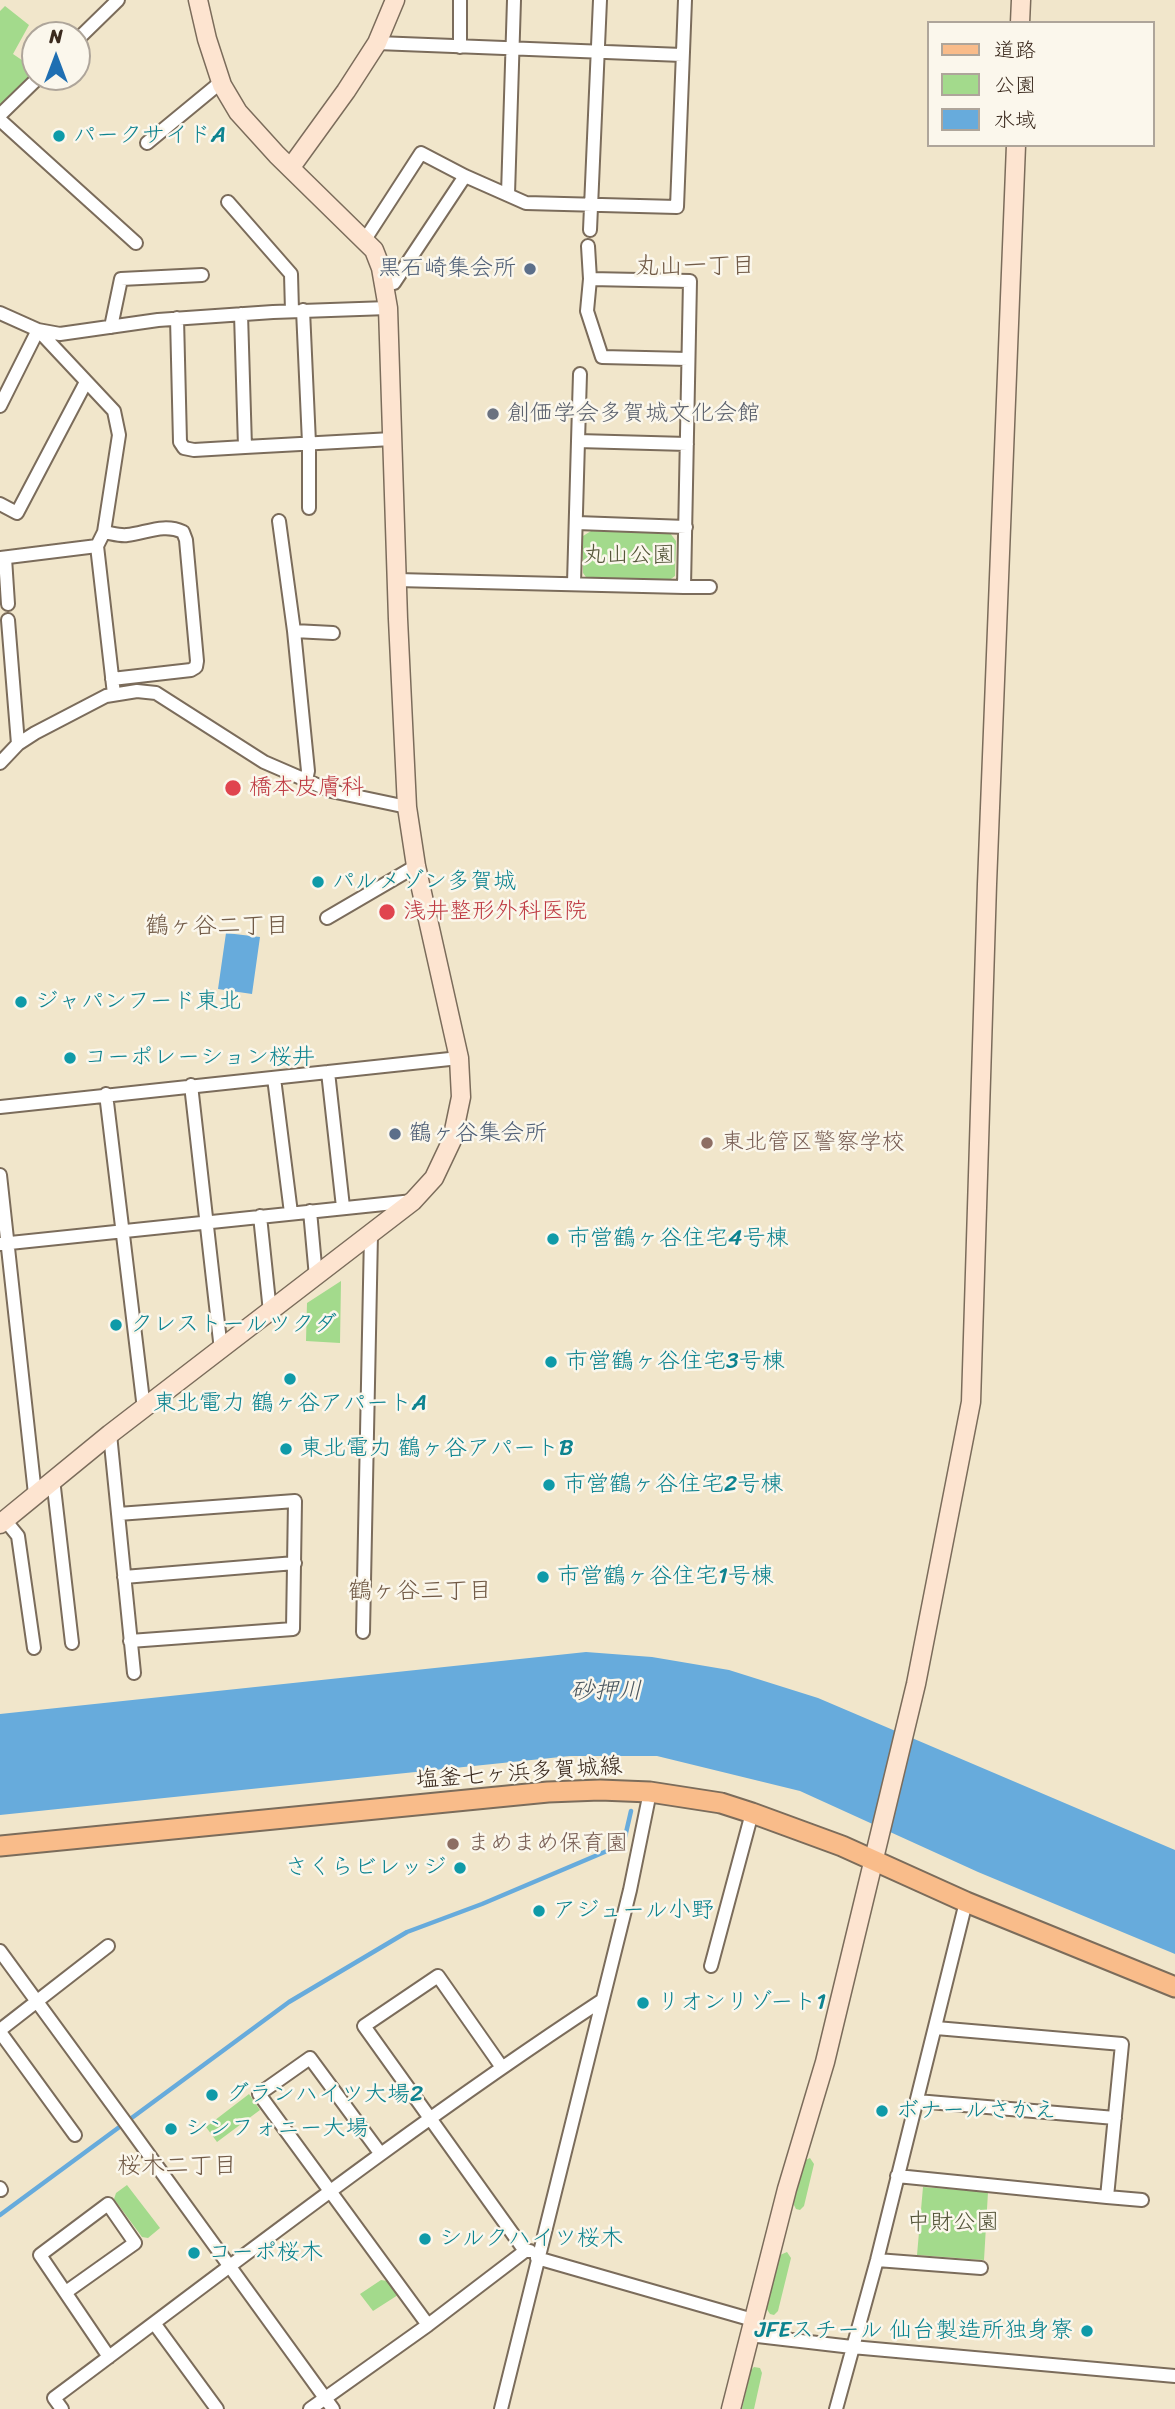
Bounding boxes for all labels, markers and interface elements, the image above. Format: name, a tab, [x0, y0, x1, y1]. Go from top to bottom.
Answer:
text: N	[49, 20, 63, 53]
north arrow	[21, 21, 91, 91]
legend	[926, 21, 1154, 147]
text: 道路	[994, 31, 1036, 69]
text: 公園	[994, 66, 1036, 104]
text: 水域	[994, 101, 1036, 139]
place label: パークサイドA	[73, 122, 226, 150]
marker: パークサイドA	[51, 128, 67, 144]
district label: 丸山一丁目	[635, 253, 755, 281]
place label: 黒石崎集会所	[378, 255, 516, 283]
marker: 黒石崎集会所	[522, 261, 538, 277]
place label: 創価学会多賀城文化会館	[507, 400, 760, 428]
marker: 創価学会多賀城文化会館	[485, 406, 501, 422]
park label: 丸山公園	[583, 542, 675, 570]
place label: 橋本皮膚科	[249, 774, 364, 802]
marker: 橋本皮膚科	[223, 778, 243, 798]
place label: パルメゾン多賀城	[332, 868, 516, 896]
marker: パルメゾン多賀城	[310, 874, 326, 890]
place label: 浅井整形外科医院	[403, 898, 587, 926]
marker: 浅井整形外科医院	[377, 902, 397, 922]
district label: 鶴ヶ谷二丁目	[145, 913, 289, 941]
place label: ジャパンフード東北	[35, 988, 242, 1016]
marker: ジャパンフード東北	[13, 994, 29, 1010]
place label: コーポレーション桜井	[84, 1044, 315, 1072]
marker: コーポレーション桜井	[62, 1050, 78, 1066]
place label: 鶴ヶ谷集会所	[409, 1120, 547, 1148]
marker: 鶴ヶ谷集会所	[387, 1126, 403, 1142]
place label: 東北管区警察学校	[721, 1129, 905, 1157]
marker: 東北管区警察学校	[699, 1135, 715, 1151]
place label: 市営鶴ヶ谷住宅4号棟	[567, 1225, 788, 1253]
marker: 市営鶴ヶ谷住宅4号棟	[545, 1231, 561, 1247]
place label: クレストールツクダ	[130, 1311, 337, 1339]
marker: クレストールツクダ	[108, 1317, 124, 1333]
place label: 市営鶴ヶ谷住宅3号棟	[565, 1348, 785, 1376]
marker: 市営鶴ヶ谷住宅3号棟	[543, 1354, 559, 1370]
marker: 東北電力 鶴ヶ谷アパートA	[282, 1371, 298, 1387]
place label: 東北電力 鶴ヶ谷アパートA	[153, 1390, 427, 1418]
place label: 東北電力 鶴ヶ谷アパートB	[300, 1435, 573, 1463]
marker: 東北電力 鶴ヶ谷アパートB	[278, 1441, 294, 1457]
place label: 市営鶴ヶ谷住宅2号棟	[563, 1471, 783, 1499]
marker: 市営鶴ヶ谷住宅2号棟	[541, 1477, 557, 1493]
place label: 市営鶴ヶ谷住宅1号棟	[557, 1563, 774, 1591]
marker: 市営鶴ヶ谷住宅1号棟	[535, 1569, 551, 1585]
district label: 鶴ヶ谷三丁目	[348, 1578, 492, 1606]
water label: 砂押川	[570, 1678, 642, 1706]
street label: 塩釜七ヶ浜多賀城線	[415, 1753, 623, 1795]
place label: まめまめ保育園	[467, 1830, 628, 1858]
marker: まめまめ保育園	[445, 1836, 461, 1852]
place label: さくらビレッジ	[285, 1854, 446, 1882]
marker: さくらビレッジ	[452, 1860, 468, 1876]
place label: アジュール小野	[553, 1897, 714, 1925]
marker: アジュール小野	[531, 1903, 547, 1919]
place label: リオンリゾート1	[657, 1989, 826, 2017]
marker: リオンリゾート1	[635, 1995, 651, 2011]
place label: グランハイツ大場2	[226, 2081, 423, 2109]
marker: グランハイツ大場2	[204, 2087, 220, 2103]
place label: ボナールさかえ	[896, 2097, 1057, 2125]
marker: ボナールさかえ	[874, 2103, 890, 2119]
place label: シンフォニー大場	[185, 2115, 369, 2143]
marker: シンフォニー大場	[163, 2121, 179, 2137]
district label: 桜木二丁目	[117, 2153, 237, 2181]
park label: 中財公園	[907, 2209, 999, 2237]
place label: シルクハイツ桜木	[439, 2225, 623, 2253]
marker: シルクハイツ桜木	[417, 2231, 433, 2247]
place label: コーポ桜木	[208, 2239, 323, 2267]
marker: コーポ桜木	[186, 2245, 202, 2261]
place label: JFEスチール 仙台製造所独身寮	[755, 2317, 1073, 2345]
marker: JFEスチール 仙台製造所独身寮	[1079, 2323, 1095, 2339]

